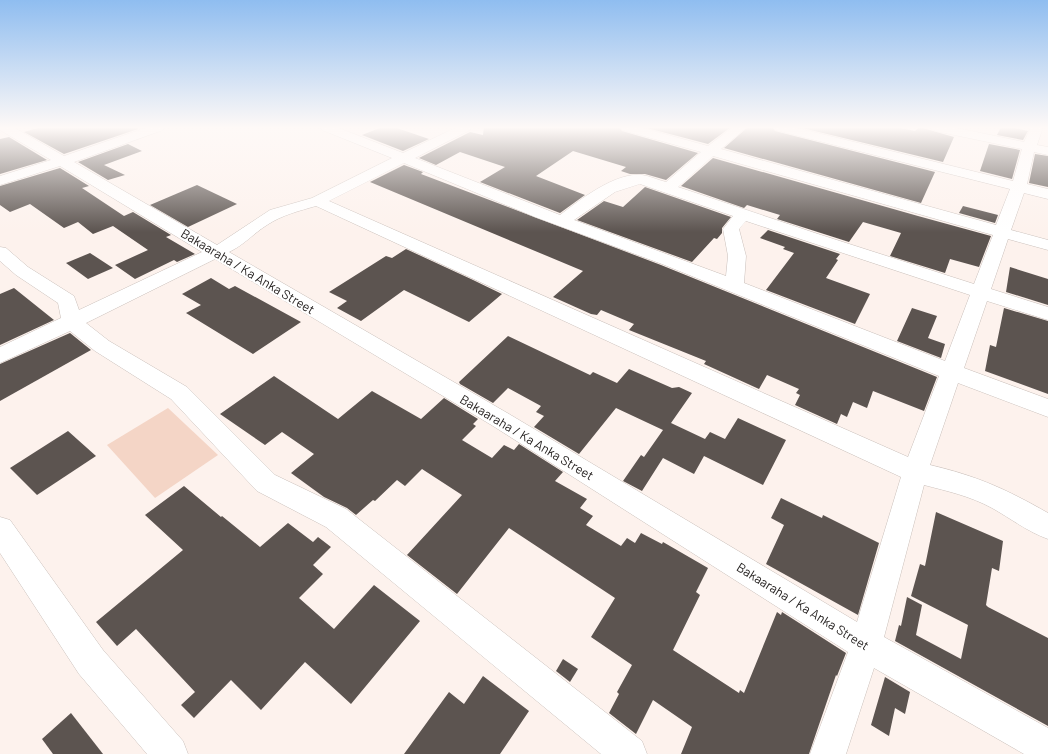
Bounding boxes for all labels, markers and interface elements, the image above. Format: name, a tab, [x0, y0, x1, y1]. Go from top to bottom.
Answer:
street label: Bakaaraha / Ka Anka Street	[178, 225, 318, 317]
street label: Bakaaraha / Ka Anka Street	[457, 391, 597, 483]
street label: Bakaaraha / Ka Anka Street	[734, 559, 872, 653]

